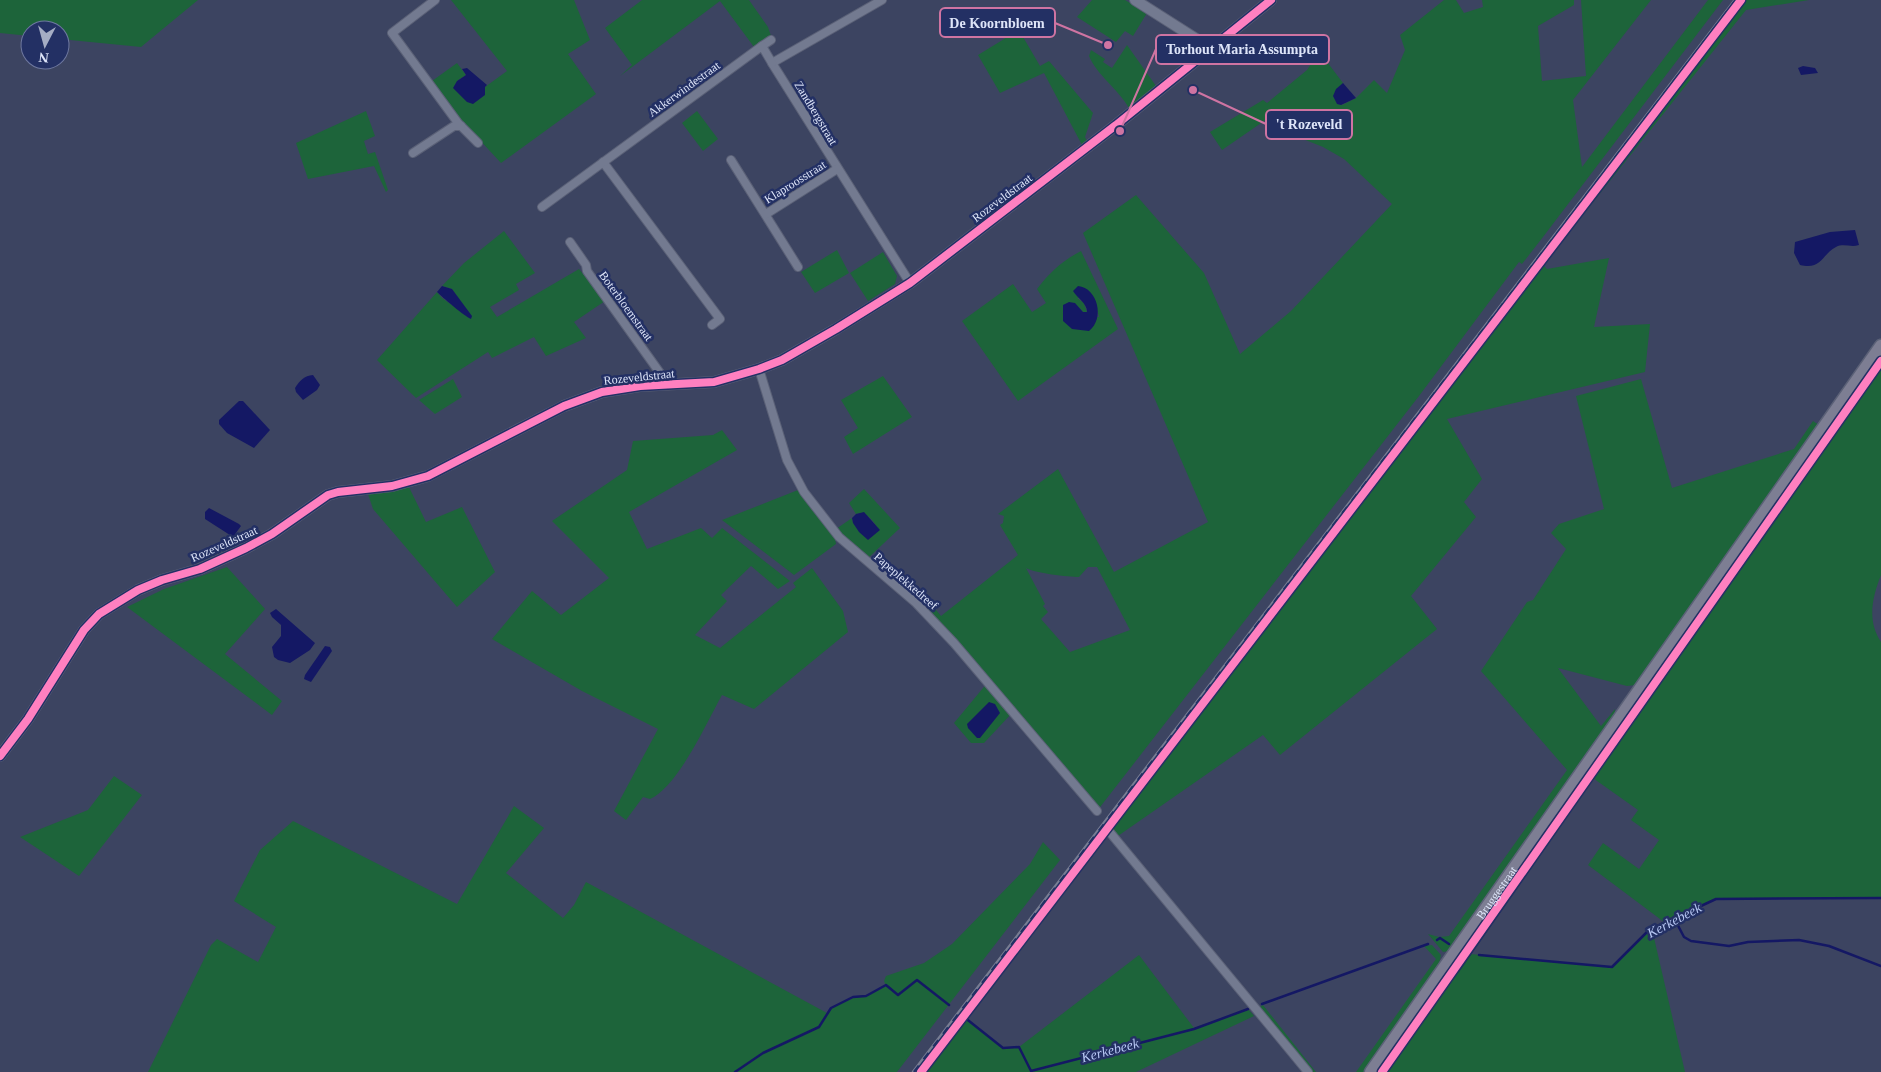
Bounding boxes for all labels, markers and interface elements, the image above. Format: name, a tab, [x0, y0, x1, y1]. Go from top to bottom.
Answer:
callout: De Koornbloem	[940, 8, 1055, 37]
text: De Koornbloem	[949, 16, 1045, 31]
north arrow	[20, 20, 70, 70]
callout: Torhout Maria Assumpta	[1156, 35, 1329, 64]
text: Torhout Maria Assumpta	[1166, 42, 1318, 57]
text: N	[38, 49, 50, 65]
street label: Akkerwindestraat	[645, 58, 723, 120]
street label: Zandbergstraat	[792, 79, 841, 148]
callout: 't Rozeveld	[1266, 110, 1352, 139]
text: 't Rozeveld	[1276, 117, 1342, 132]
street label: Klaproosstraat	[762, 157, 829, 206]
street label: Rozeveldstraat	[969, 171, 1035, 225]
street label: Boterbloemstraat	[596, 268, 656, 344]
street label: Rozeveldstraat	[603, 366, 676, 388]
street label: Rozeveldstraat	[189, 523, 260, 565]
street label: Papeplekkedreef	[871, 549, 941, 613]
street label: Bruggestraat	[1474, 863, 1521, 922]
water label: Kerkebeek	[1644, 900, 1705, 941]
water label: Kerkebeek	[1079, 1035, 1141, 1066]

